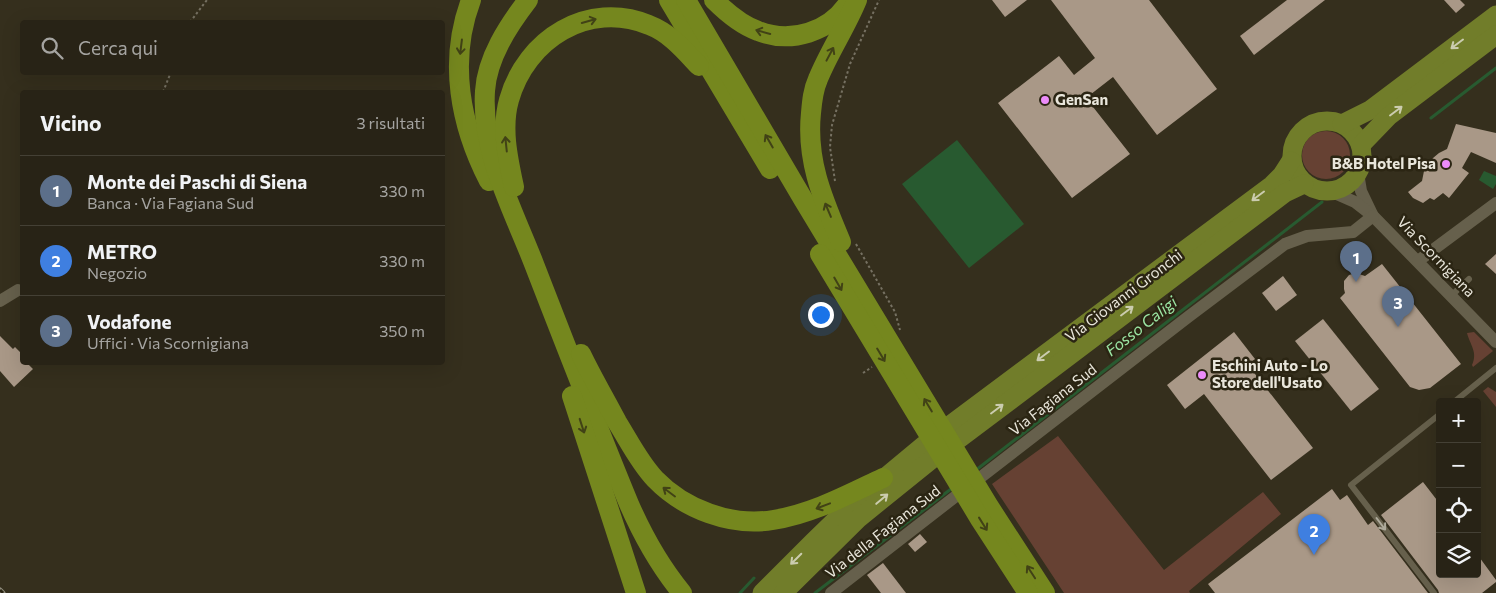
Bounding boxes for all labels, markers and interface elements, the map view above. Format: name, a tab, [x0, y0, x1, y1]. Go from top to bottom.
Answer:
one-way arrow	[581, 15, 597, 25]
search box	[20, 20, 445, 75]
one-way arrow	[755, 27, 771, 36]
icon: search	[38, 34, 66, 62]
text: Cerca qui	[78, 36, 158, 59]
one-way arrow	[456, 39, 466, 55]
one-way arrow	[1451, 39, 1464, 50]
one-way arrow	[826, 47, 835, 62]
place label: GenSan	[1055, 90, 1108, 108]
marker: GenSan	[1039, 94, 1051, 106]
one-way arrow	[1389, 106, 1402, 117]
text: Vicino	[40, 110, 101, 135]
text: 3 risultati	[356, 113, 425, 132]
one-way arrow	[764, 135, 774, 149]
one-way arrow	[502, 136, 511, 152]
place label: B&B Hotel Pisa	[1332, 154, 1436, 172]
marker: B&B Hotel Pisa	[1440, 158, 1452, 170]
text: Monte dei Paschi di Siena	[87, 170, 307, 193]
text: 1	[52, 181, 60, 200]
text: 330 m	[379, 181, 425, 200]
one-way arrow	[1252, 190, 1265, 201]
text: Banca · Via Fagiana Sud	[87, 193, 254, 212]
one-way arrow	[822, 203, 832, 218]
street label: Via Scornigiana	[1394, 212, 1480, 300]
text: METRO	[87, 240, 157, 263]
pin: 1	[1340, 241, 1372, 282]
street label: Via Giovanni Gronchi	[1061, 245, 1185, 345]
text: 2	[51, 251, 61, 270]
text: 330 m	[379, 251, 425, 270]
text: Negozio	[87, 263, 147, 282]
one-way arrow	[833, 276, 843, 291]
pin: 3	[1382, 286, 1414, 327]
water label: Fosso Caligi	[1101, 291, 1181, 359]
your location	[808, 302, 834, 328]
one-way arrow	[1120, 306, 1133, 317]
text: Vodafone	[87, 310, 171, 333]
text: 3	[51, 321, 61, 340]
text: 350 m	[379, 321, 425, 340]
text: Uffici · Via Scornigiana	[87, 333, 249, 352]
one-way arrow	[876, 347, 886, 361]
one-way arrow	[1037, 350, 1050, 361]
place label: Eschini Auto - Lo Store dell'Usato	[1212, 356, 1328, 391]
street label: Via Fagiana Sud	[1005, 359, 1100, 439]
marker: Eschini Auto - Lo Store dell'Usato	[1196, 369, 1208, 381]
one-way arrow	[922, 398, 932, 412]
map controls	[1436, 398, 1481, 578]
button: +	[1436, 398, 1481, 443]
one-way arrow	[990, 404, 1003, 415]
one-way arrow	[578, 418, 587, 433]
button: −	[1436, 443, 1481, 488]
street label: Via della Fagiana Sud	[821, 481, 943, 582]
one-way arrow	[663, 486, 676, 497]
button: locate	[1436, 488, 1481, 533]
one-way arrow	[875, 494, 888, 505]
one-way arrow	[816, 502, 831, 511]
pin: 2	[1298, 514, 1330, 555]
one-way arrow	[979, 516, 989, 530]
one-way arrow	[1375, 517, 1386, 530]
button: layers	[1436, 533, 1481, 578]
one-way arrow	[789, 553, 802, 565]
one-way arrow	[1026, 565, 1036, 579]

